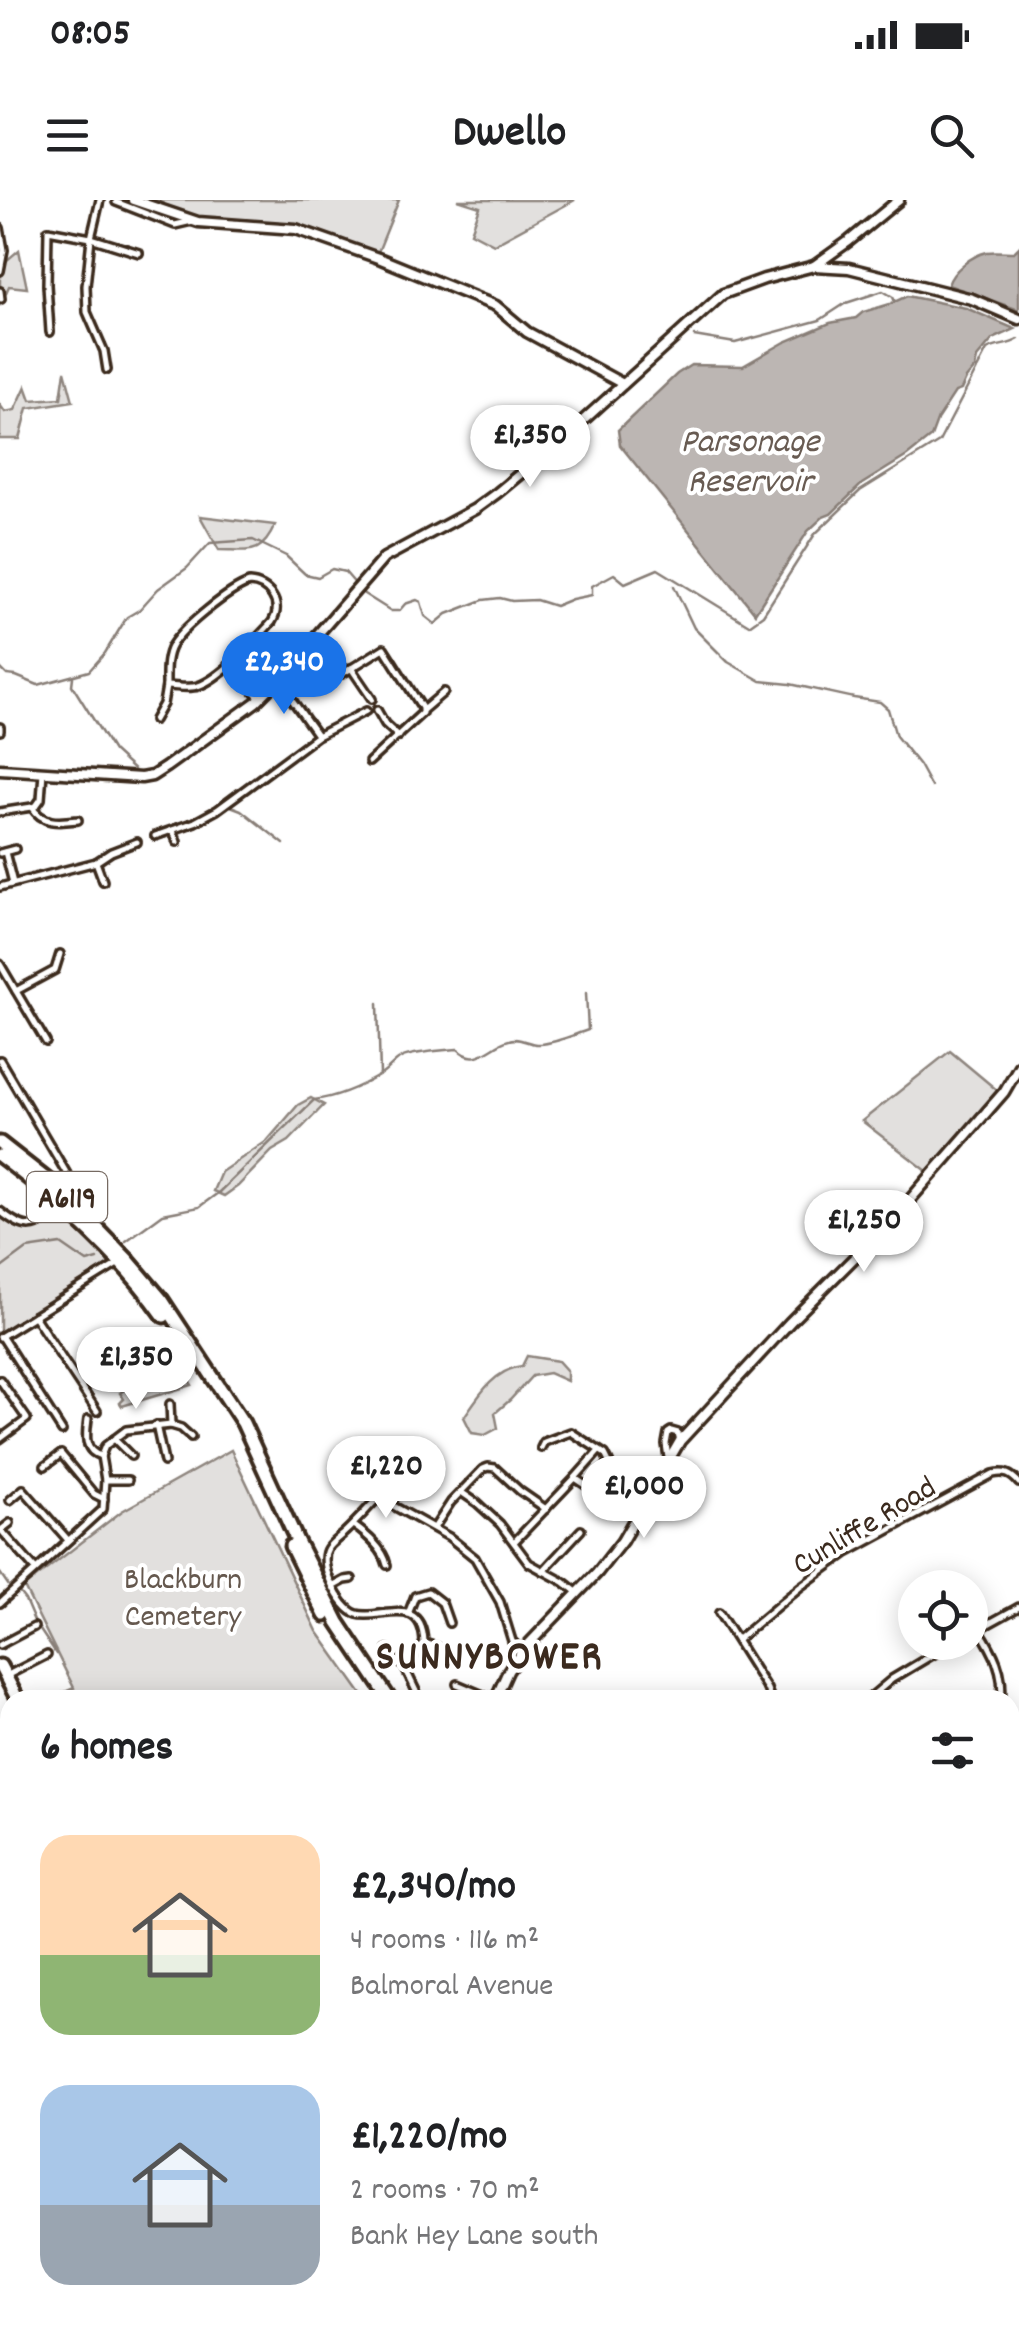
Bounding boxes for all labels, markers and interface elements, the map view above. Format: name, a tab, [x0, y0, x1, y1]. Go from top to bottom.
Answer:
text: 08:05	[50, 8, 131, 63]
text: Dwello	[453, 103, 566, 167]
icon: menu	[40, 108, 95, 163]
icon: search	[924, 108, 979, 163]
pin: £1,350	[449, 405, 611, 490]
text: £1,350	[492, 414, 568, 460]
water label: Parsonage Reservoir	[681, 419, 821, 509]
pin: £2,340	[203, 632, 365, 717]
text: £2,340	[244, 641, 325, 687]
road number: A6119	[27, 1172, 107, 1222]
pin: £1,250	[783, 1190, 945, 1275]
text: £1,250	[826, 1199, 902, 1245]
pin: £1,350	[55, 1327, 217, 1412]
text: £1,350	[98, 1336, 174, 1382]
pin: £1,220	[305, 1436, 467, 1521]
text: £1,220	[349, 1445, 423, 1491]
pin: £1,000	[563, 1456, 725, 1541]
text: £1,000	[603, 1465, 685, 1511]
street label: Cunliffe Road	[785, 1467, 946, 1589]
park label: Blackburn Cemetery	[124, 1559, 242, 1642]
map controls	[898, 1570, 988, 1660]
button: locate	[898, 1570, 988, 1660]
district label: SUNNYBOWER	[376, 1630, 604, 1690]
text: 6 homes	[40, 1720, 173, 1780]
icon: filters	[925, 1723, 980, 1778]
text: £2,340/mo	[350, 1859, 516, 1919]
icon: home	[120, 1875, 240, 1995]
text: 4 rooms · 116 m²	[350, 1919, 539, 1965]
text: Balmoral Avenue	[350, 1965, 553, 2011]
text: £1,220/mo	[350, 2109, 507, 2169]
icon: home	[120, 2125, 240, 2245]
text: 2 rooms · 70 m²	[350, 2169, 540, 2215]
text: Bank Hey Lane south	[350, 2215, 598, 2261]

